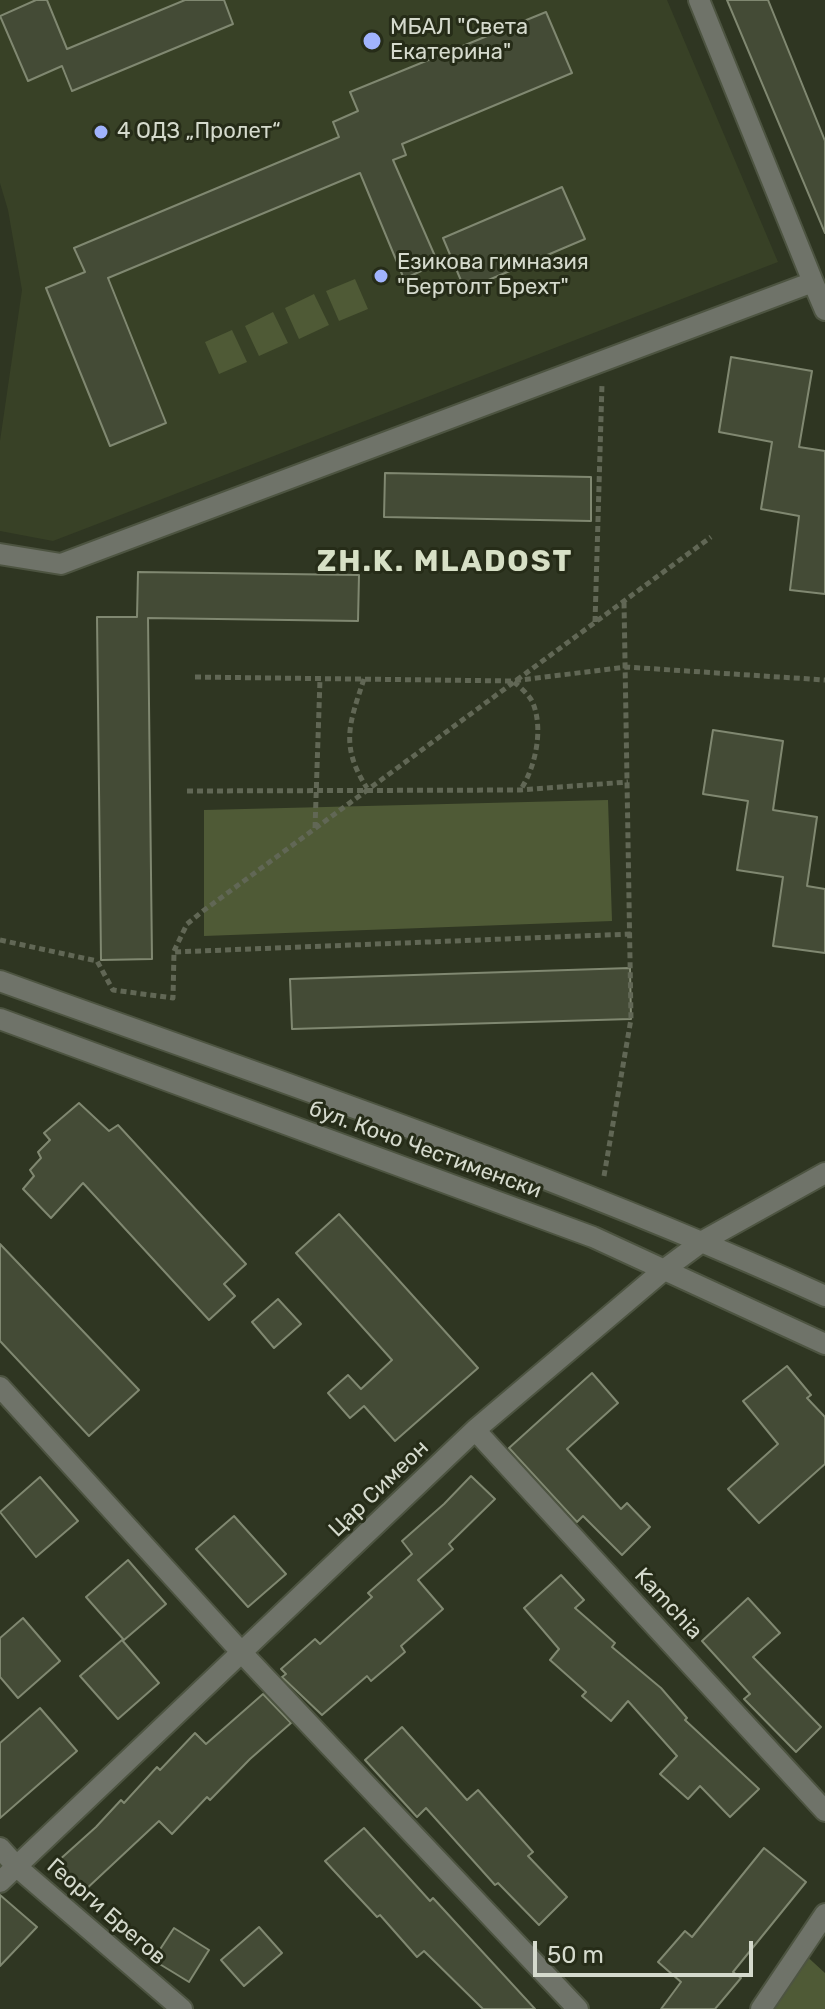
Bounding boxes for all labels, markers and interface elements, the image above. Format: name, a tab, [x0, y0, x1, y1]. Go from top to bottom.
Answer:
place label: МБАЛ "Света Екатерина"	[390, 15, 528, 66]
marker: МБАЛ "Света Екатерина"	[361, 30, 383, 52]
place label: 4 ОДЗ „Пролет“	[117, 119, 281, 145]
marker: 4 ОДЗ „Пролет“	[92, 123, 110, 141]
place label: Езикова гимназия "Бертолт Брехт"	[397, 250, 589, 302]
marker: Езикова гимназия "Бертолт Брехт"	[372, 267, 390, 285]
district label: ZH.K. MLADOST	[317, 544, 573, 580]
street label: бул. Кочо Честименски	[305, 1096, 545, 1204]
street label: Цар Симеон	[324, 1435, 434, 1543]
street label: Kamchia	[628, 1563, 708, 1645]
street label: Георги Брегов	[41, 1853, 171, 1971]
scale bar	[537, 1925, 757, 1975]
text: 50 m	[547, 1941, 604, 1969]

